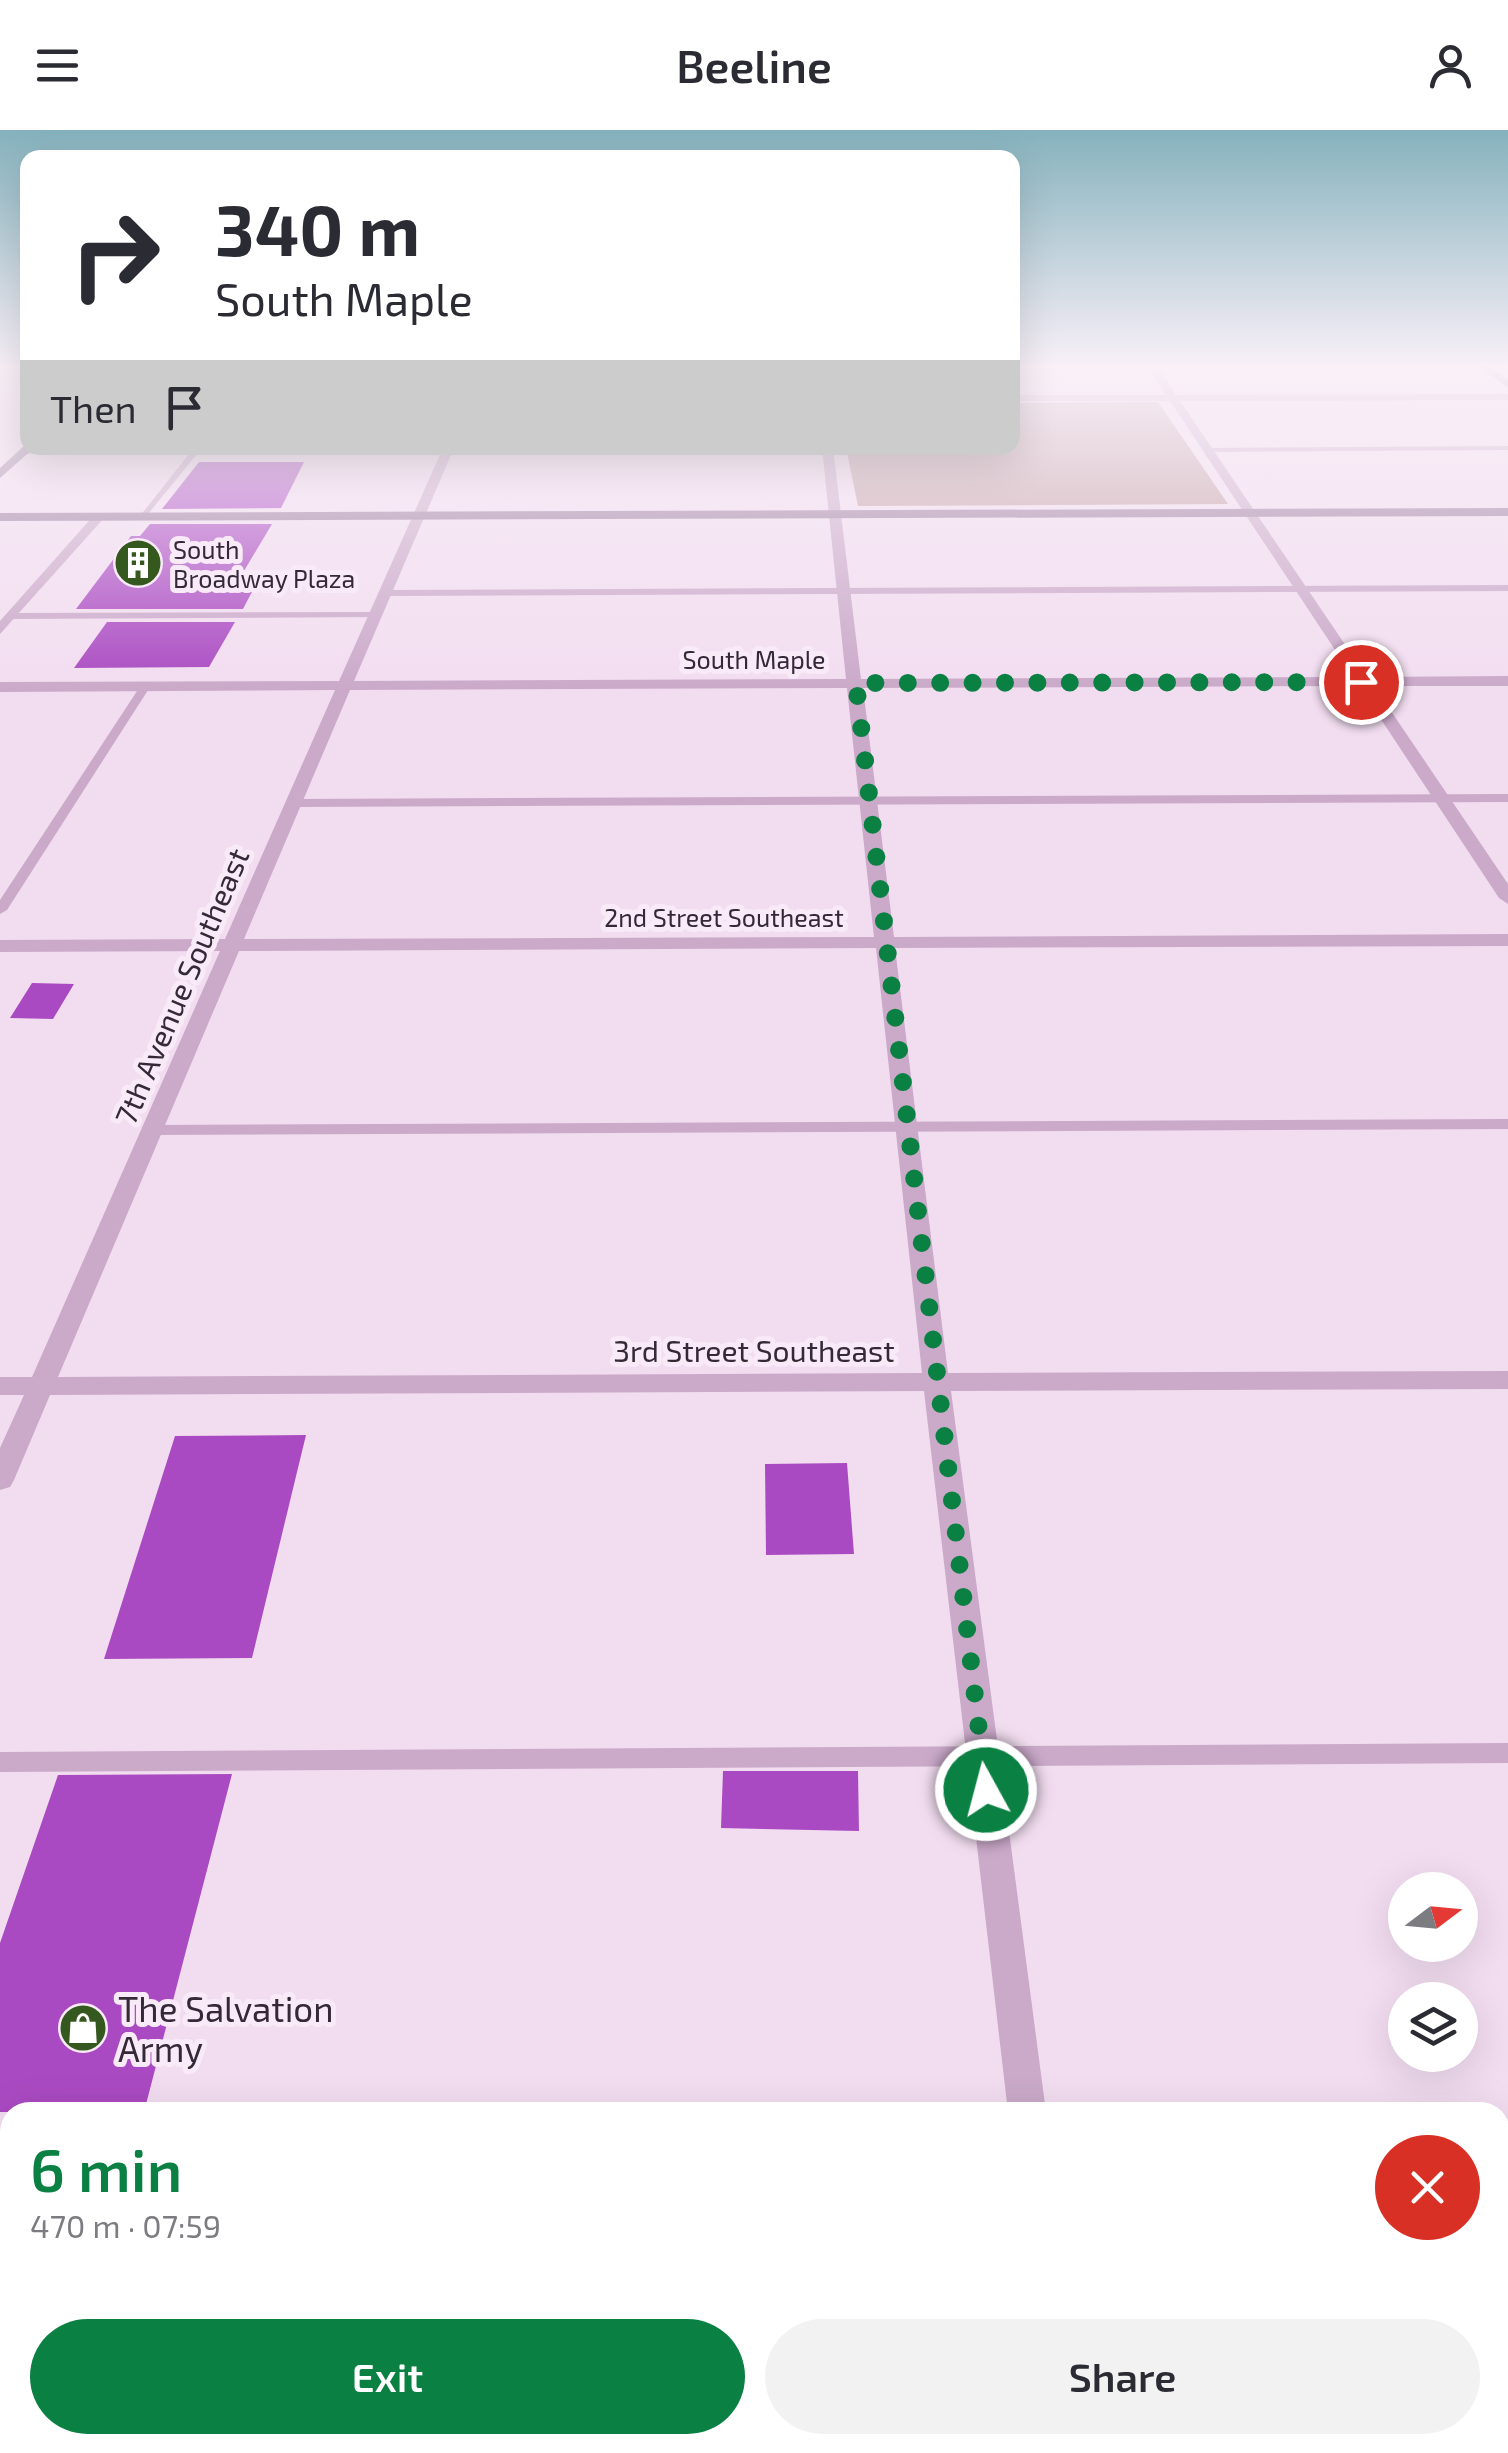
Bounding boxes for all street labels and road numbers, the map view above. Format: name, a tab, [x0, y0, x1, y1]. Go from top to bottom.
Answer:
street label: South Maple	[682, 644, 826, 674]
street label: 7th Avenue Southeast	[107, 843, 255, 1129]
street label: 2nd Street Southeast	[604, 902, 844, 932]
street label: 3rd Street Southeast	[613, 1332, 895, 1368]

